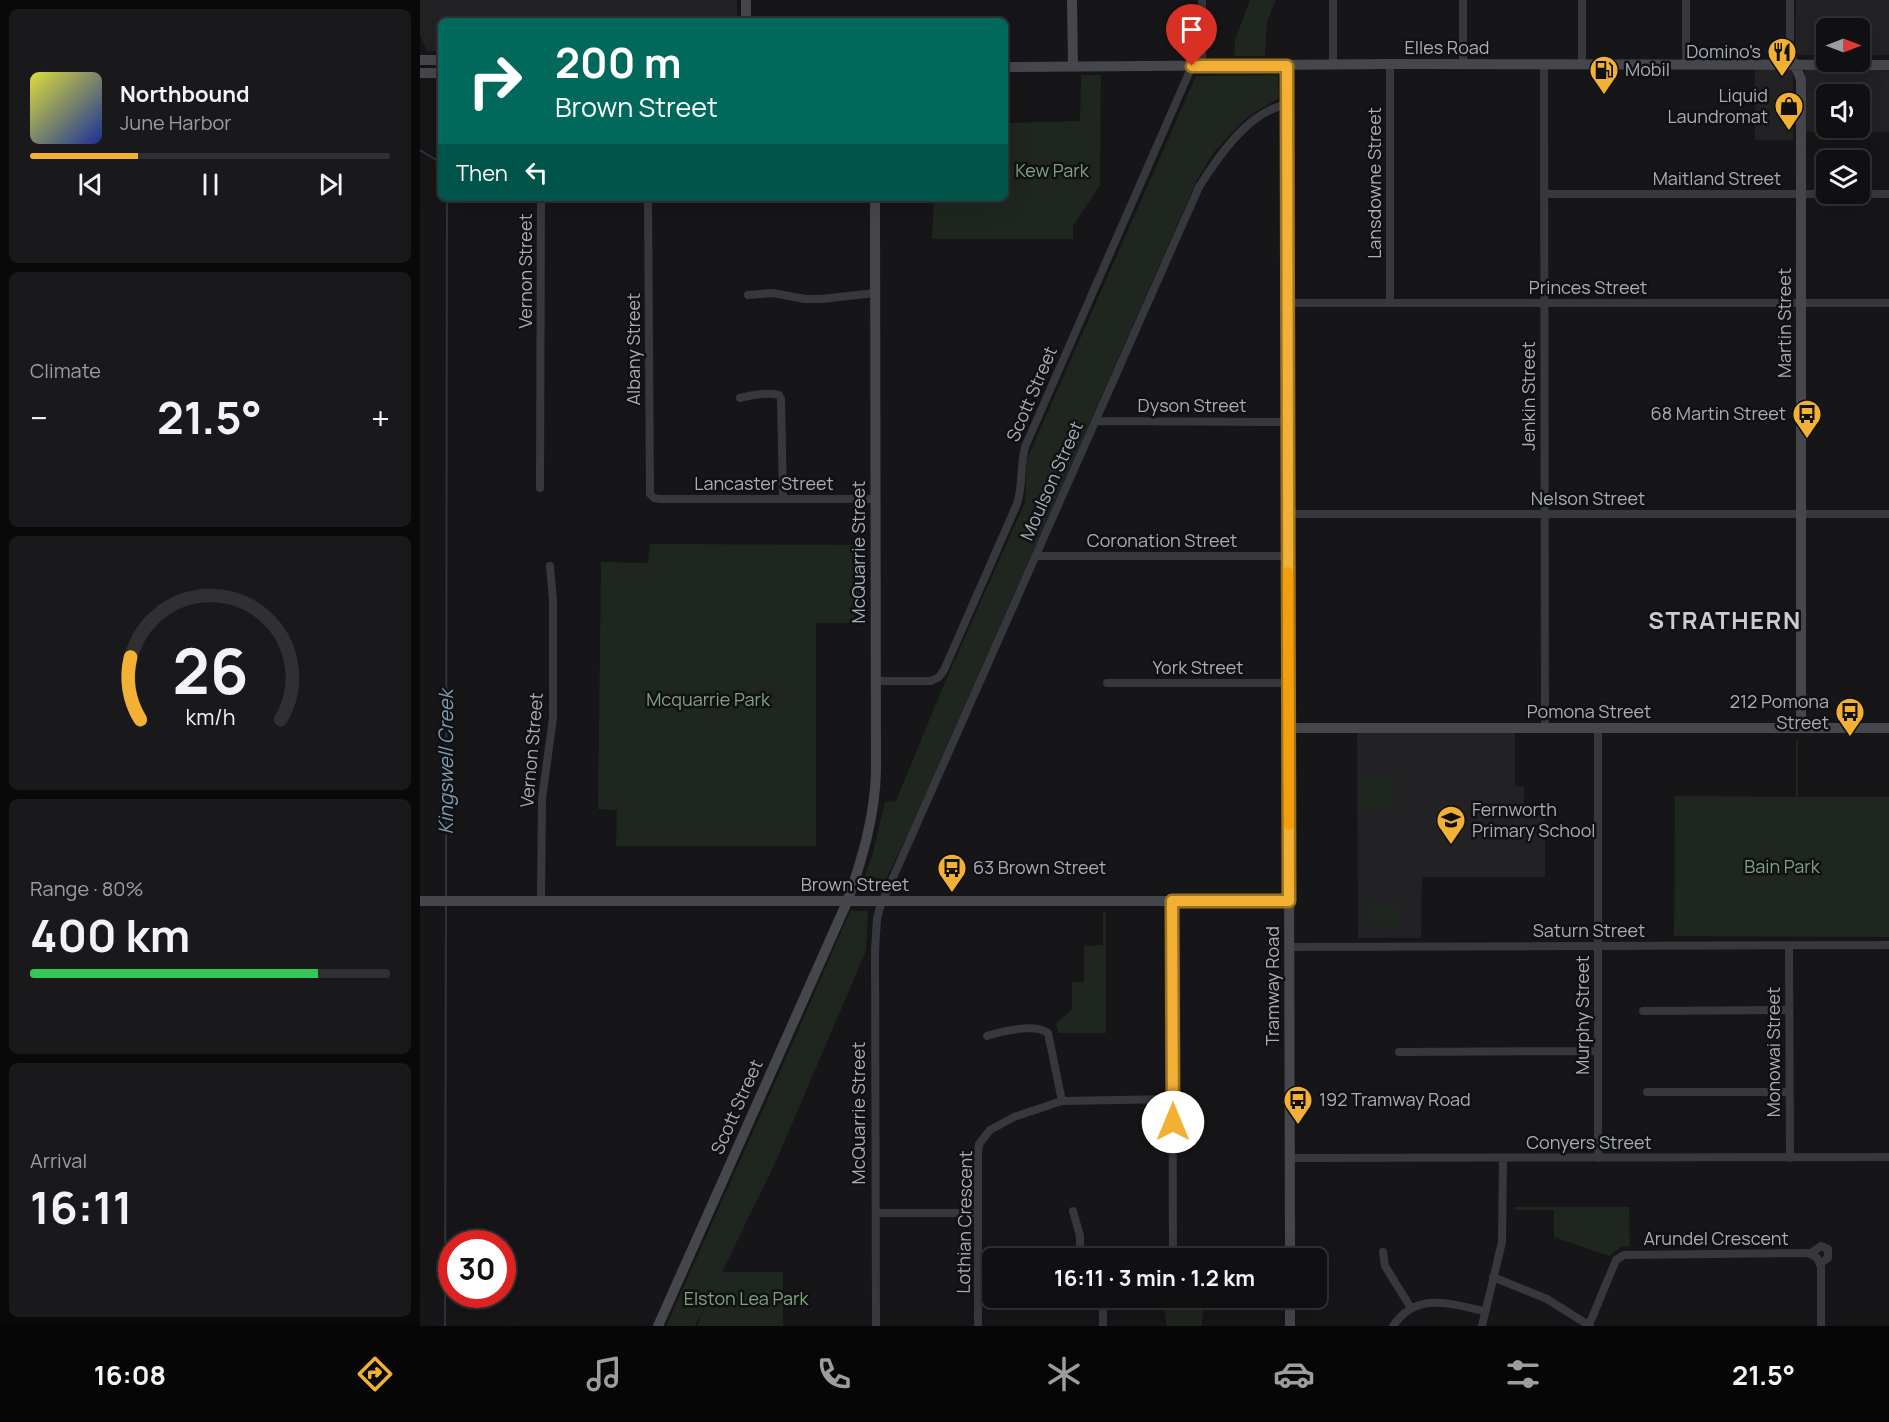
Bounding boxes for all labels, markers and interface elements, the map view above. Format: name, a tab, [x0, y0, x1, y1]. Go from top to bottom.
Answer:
pin	[1166, 4, 1217, 66]
icon: arrive	[1175, 13, 1208, 46]
north arrow	[1816, 18, 1870, 72]
map controls	[1816, 18, 1870, 204]
text: 200 m	[555, 33, 681, 91]
street label: Elles Road	[1405, 35, 1489, 59]
restaurant icon: Domino's	[1766, 36, 1798, 78]
place label: Domino's	[1686, 39, 1761, 63]
icon: right	[456, 42, 534, 120]
fuel station icon: Mobil	[1588, 54, 1620, 96]
place label: Mobil	[1625, 57, 1670, 81]
text: Northbound	[120, 79, 250, 109]
place label: Liquid Laundromat	[1667, 83, 1768, 128]
button: sound	[1816, 84, 1870, 138]
text: Brown Street	[555, 88, 718, 125]
shop icon: Liquid Laundromat	[1773, 90, 1805, 132]
street label: Lansdowne Street	[1362, 107, 1386, 259]
text: June Harbor	[120, 109, 232, 136]
button: layers	[1816, 150, 1870, 204]
icon: left	[520, 156, 553, 189]
text: Then	[456, 158, 508, 188]
park label: Kew Park	[1015, 158, 1090, 182]
street label: Maitland Street	[1653, 166, 1781, 190]
icon: previous	[74, 168, 107, 201]
icon: pause	[194, 168, 227, 201]
icon: next	[314, 168, 347, 201]
street label: Vernon Street	[513, 213, 537, 329]
street label: Martin Street	[1772, 268, 1796, 378]
street label: Princes Street	[1529, 275, 1647, 299]
street label: Albany Street	[621, 293, 645, 405]
street label: Jenkin Street	[1516, 341, 1540, 451]
street label: Scott Street	[1000, 342, 1062, 445]
text: Climate	[30, 357, 101, 384]
text: 21.5°	[157, 386, 262, 448]
street label: Dyson Street	[1138, 393, 1246, 417]
text: −	[30, 395, 48, 440]
text: +	[371, 395, 390, 440]
bus stop icon: 68 Martin Street	[1791, 398, 1823, 440]
place label: 68 Martin Street	[1651, 401, 1786, 425]
street label: Moulson Street	[1014, 417, 1088, 544]
street label: Lancaster Street	[694, 471, 834, 495]
street label: McQuarrie Street	[846, 481, 870, 623]
street label: Nelson Street	[1531, 486, 1645, 510]
street label: Coronation Street	[1087, 528, 1237, 552]
district label: STRATHERN	[1648, 603, 1802, 636]
text: 26	[172, 627, 248, 713]
street label: York Street	[1152, 655, 1244, 679]
water label: Kingswell Creek	[432, 686, 459, 834]
park label: Mcquarrie Park	[646, 687, 771, 711]
place label: 212 Pomona Street	[1730, 689, 1829, 734]
street label: Vernon Street	[514, 691, 548, 808]
bus stop icon: 212 Pomona Street	[1834, 696, 1866, 738]
street label: Pomona Street	[1527, 699, 1651, 723]
text: km/h	[185, 702, 235, 731]
place label: Fernworth Primary School	[1472, 797, 1596, 842]
school or university icon: Fernworth Primary School	[1435, 804, 1467, 846]
bus stop icon: 63 Brown Street	[936, 852, 968, 894]
park label: Bain Park	[1744, 854, 1821, 878]
place label: 63 Brown Street	[973, 855, 1106, 879]
street label: Brown Street	[801, 872, 909, 896]
text: Range · 80%	[30, 875, 144, 902]
text: 400 km	[30, 904, 190, 966]
street label: Saturn Street	[1533, 918, 1645, 942]
street label: Tramway Road	[1260, 926, 1284, 1046]
street label: Murphy Street	[1570, 955, 1594, 1075]
street label: Monowai Street	[1761, 987, 1785, 1117]
street label: McQuarrie Street	[846, 1042, 870, 1184]
street label: Scott Street	[705, 1055, 768, 1158]
bus stop icon: 192 Tramway Road	[1282, 1084, 1314, 1126]
place label: 192 Tramway Road	[1319, 1087, 1471, 1111]
position arrow	[1141, 1090, 1205, 1154]
street label: Conyers Street	[1526, 1130, 1652, 1154]
text: Arrival	[30, 1147, 87, 1174]
street label: Lothian Crescent	[951, 1150, 977, 1294]
text: 16:11	[30, 1176, 133, 1238]
street label: Arundel Crescent	[1643, 1226, 1789, 1250]
speed limit sign: 30	[438, 1230, 516, 1308]
text: 16:11 · 3 min · 1.2 km	[1054, 1263, 1255, 1293]
park label: Elston Lea Park	[684, 1286, 809, 1310]
icon: directions	[354, 1353, 396, 1395]
icon: music	[583, 1353, 625, 1395]
icon: phone	[813, 1353, 855, 1395]
icon: climate	[1043, 1353, 1085, 1395]
icon: car	[1273, 1353, 1315, 1395]
icon: filters	[1502, 1353, 1544, 1395]
text: 16:08	[94, 1356, 166, 1393]
text: 21.5°	[1732, 1356, 1795, 1393]

